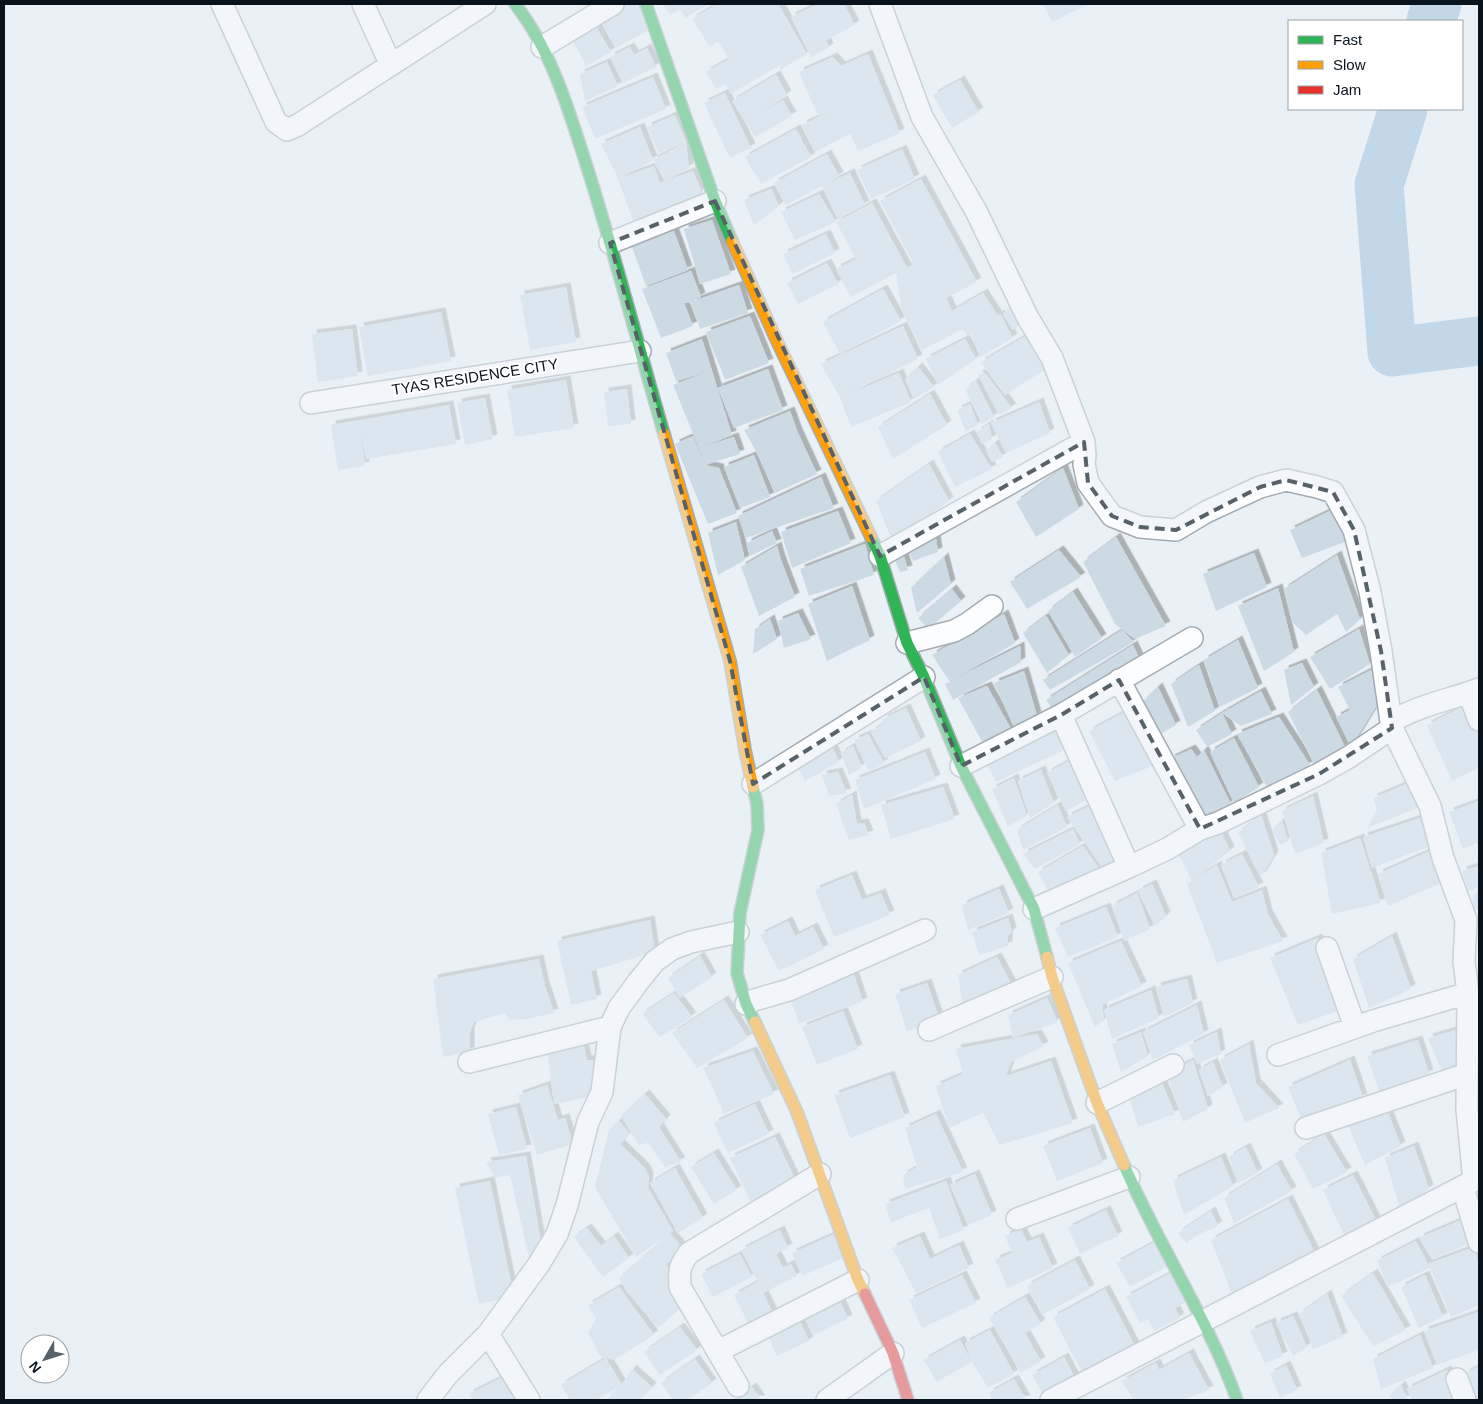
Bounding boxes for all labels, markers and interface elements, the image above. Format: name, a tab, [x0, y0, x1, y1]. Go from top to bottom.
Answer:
legend	[1288, 20, 1463, 110]
text: Fast	[1333, 31, 1363, 48]
text: Slow	[1333, 56, 1366, 73]
text: Jam	[1333, 81, 1361, 98]
street label: TYAS RESIDENCE CITY	[391, 355, 559, 398]
north arrow	[20, 1334, 70, 1384]
text: N	[25, 1358, 44, 1376]

